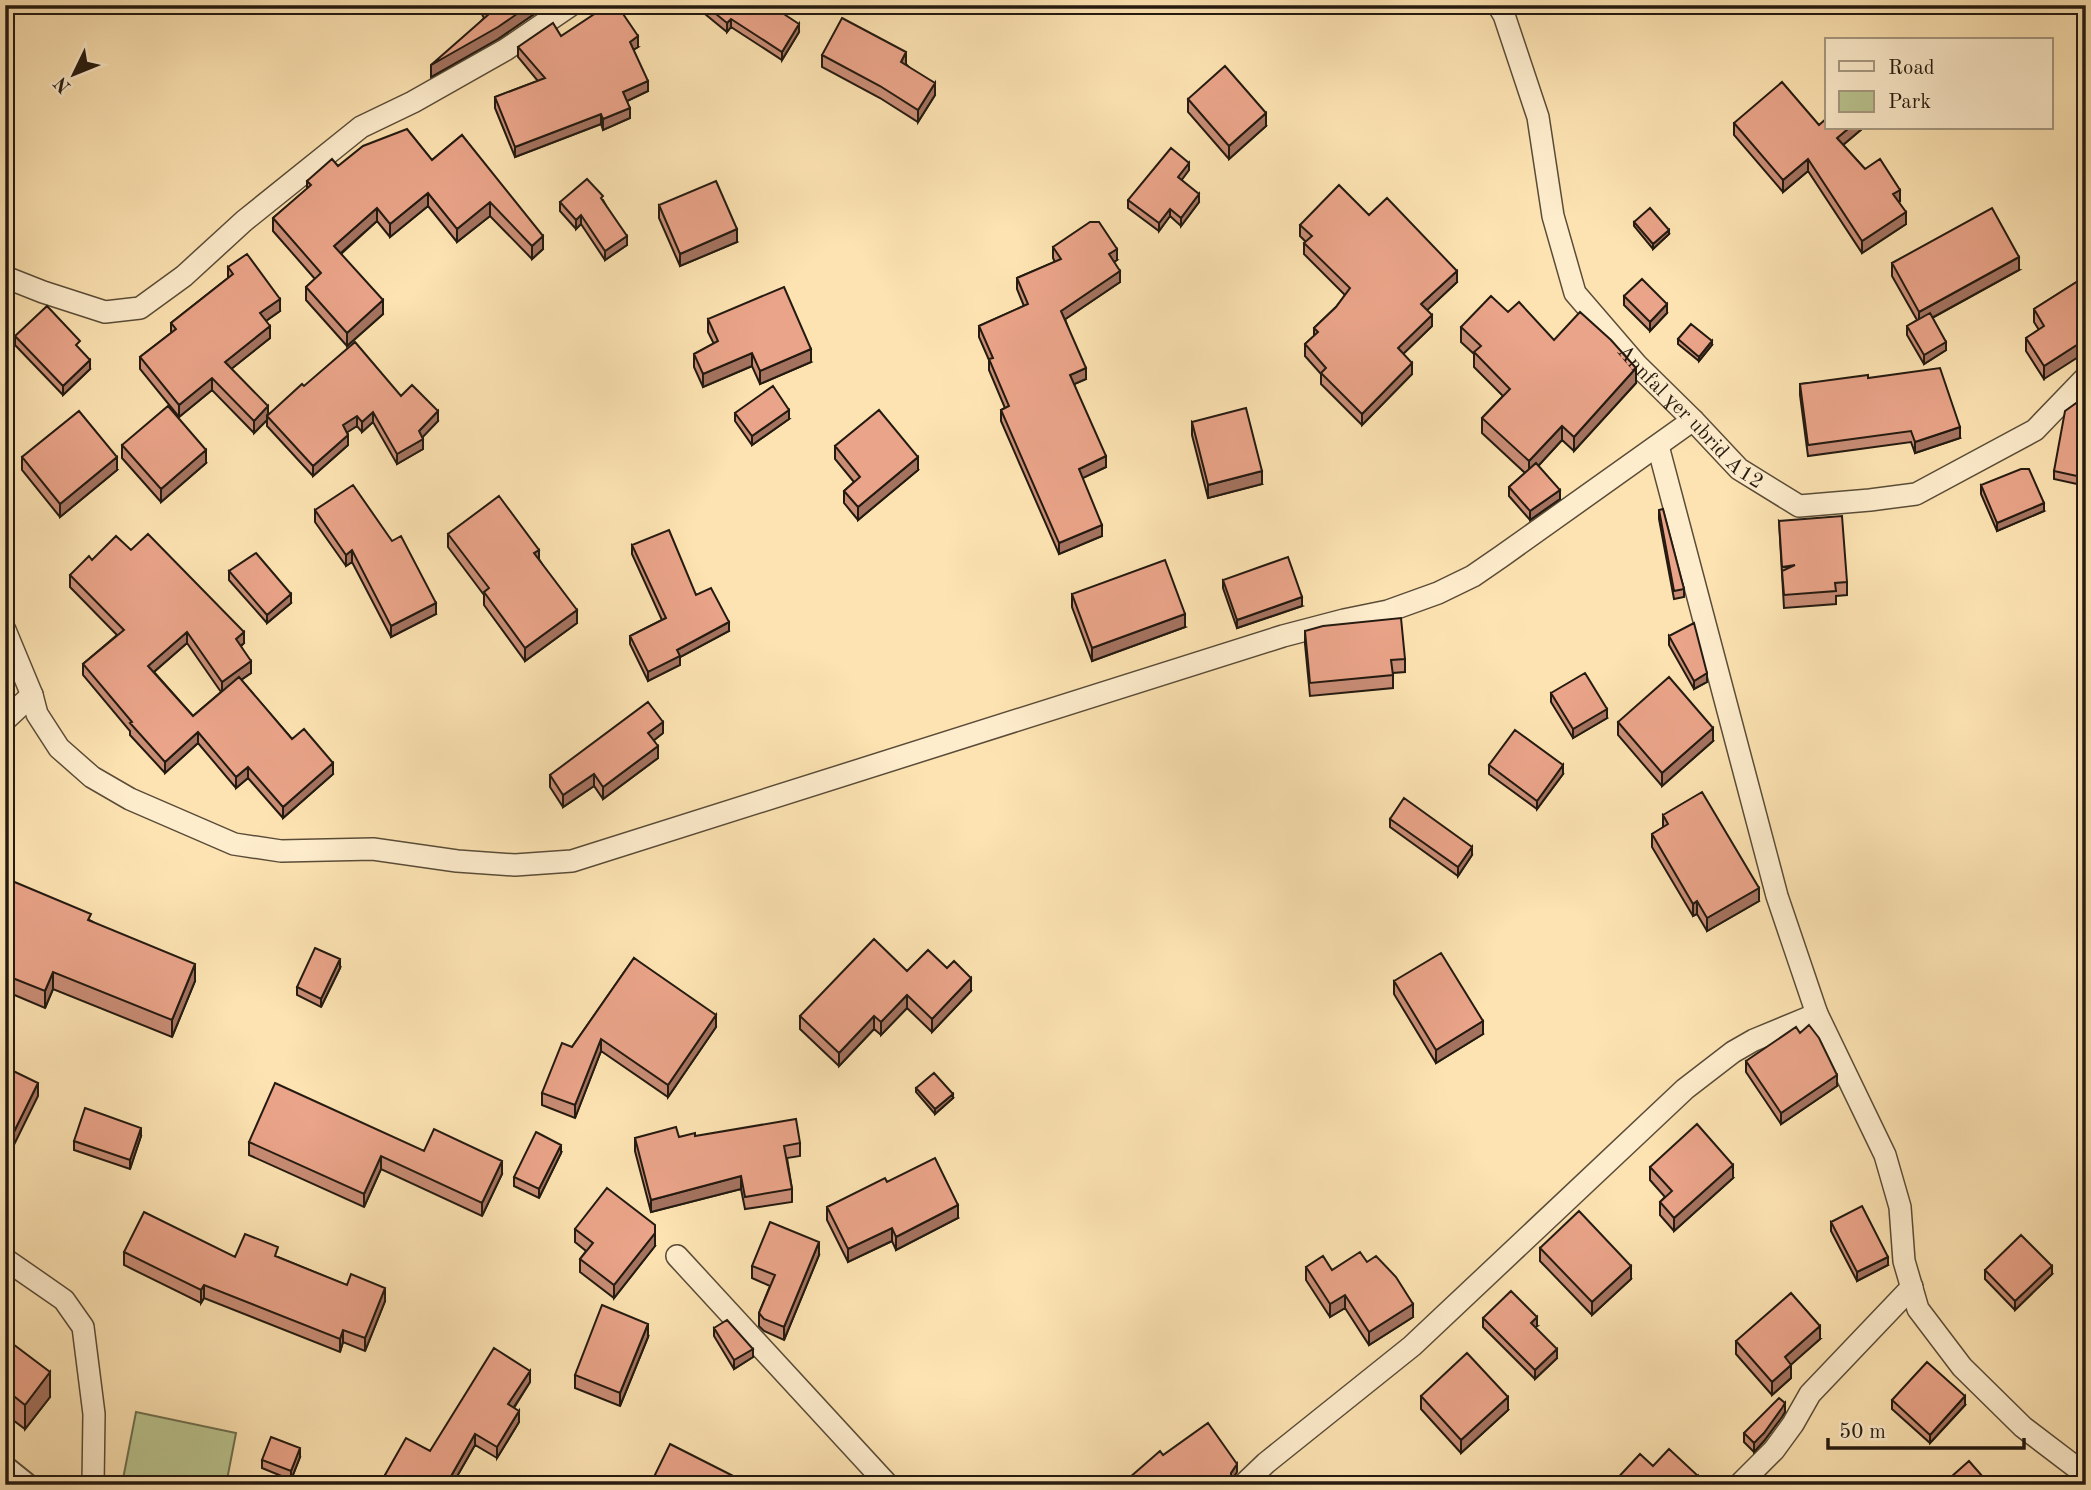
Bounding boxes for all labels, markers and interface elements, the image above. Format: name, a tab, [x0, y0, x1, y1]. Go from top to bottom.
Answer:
north arrow	[38, 38, 108, 108]
legend	[1825, 38, 2052, 130]
text: Road	[1888, 58, 1935, 79]
text: N	[51, 72, 75, 96]
text: Park	[1888, 92, 1931, 113]
street label: Annfal ɣer ubrid A12	[1613, 341, 1767, 493]
scale bar	[1828, 1406, 2024, 1450]
text: 50 m	[1839, 1422, 1886, 1443]

